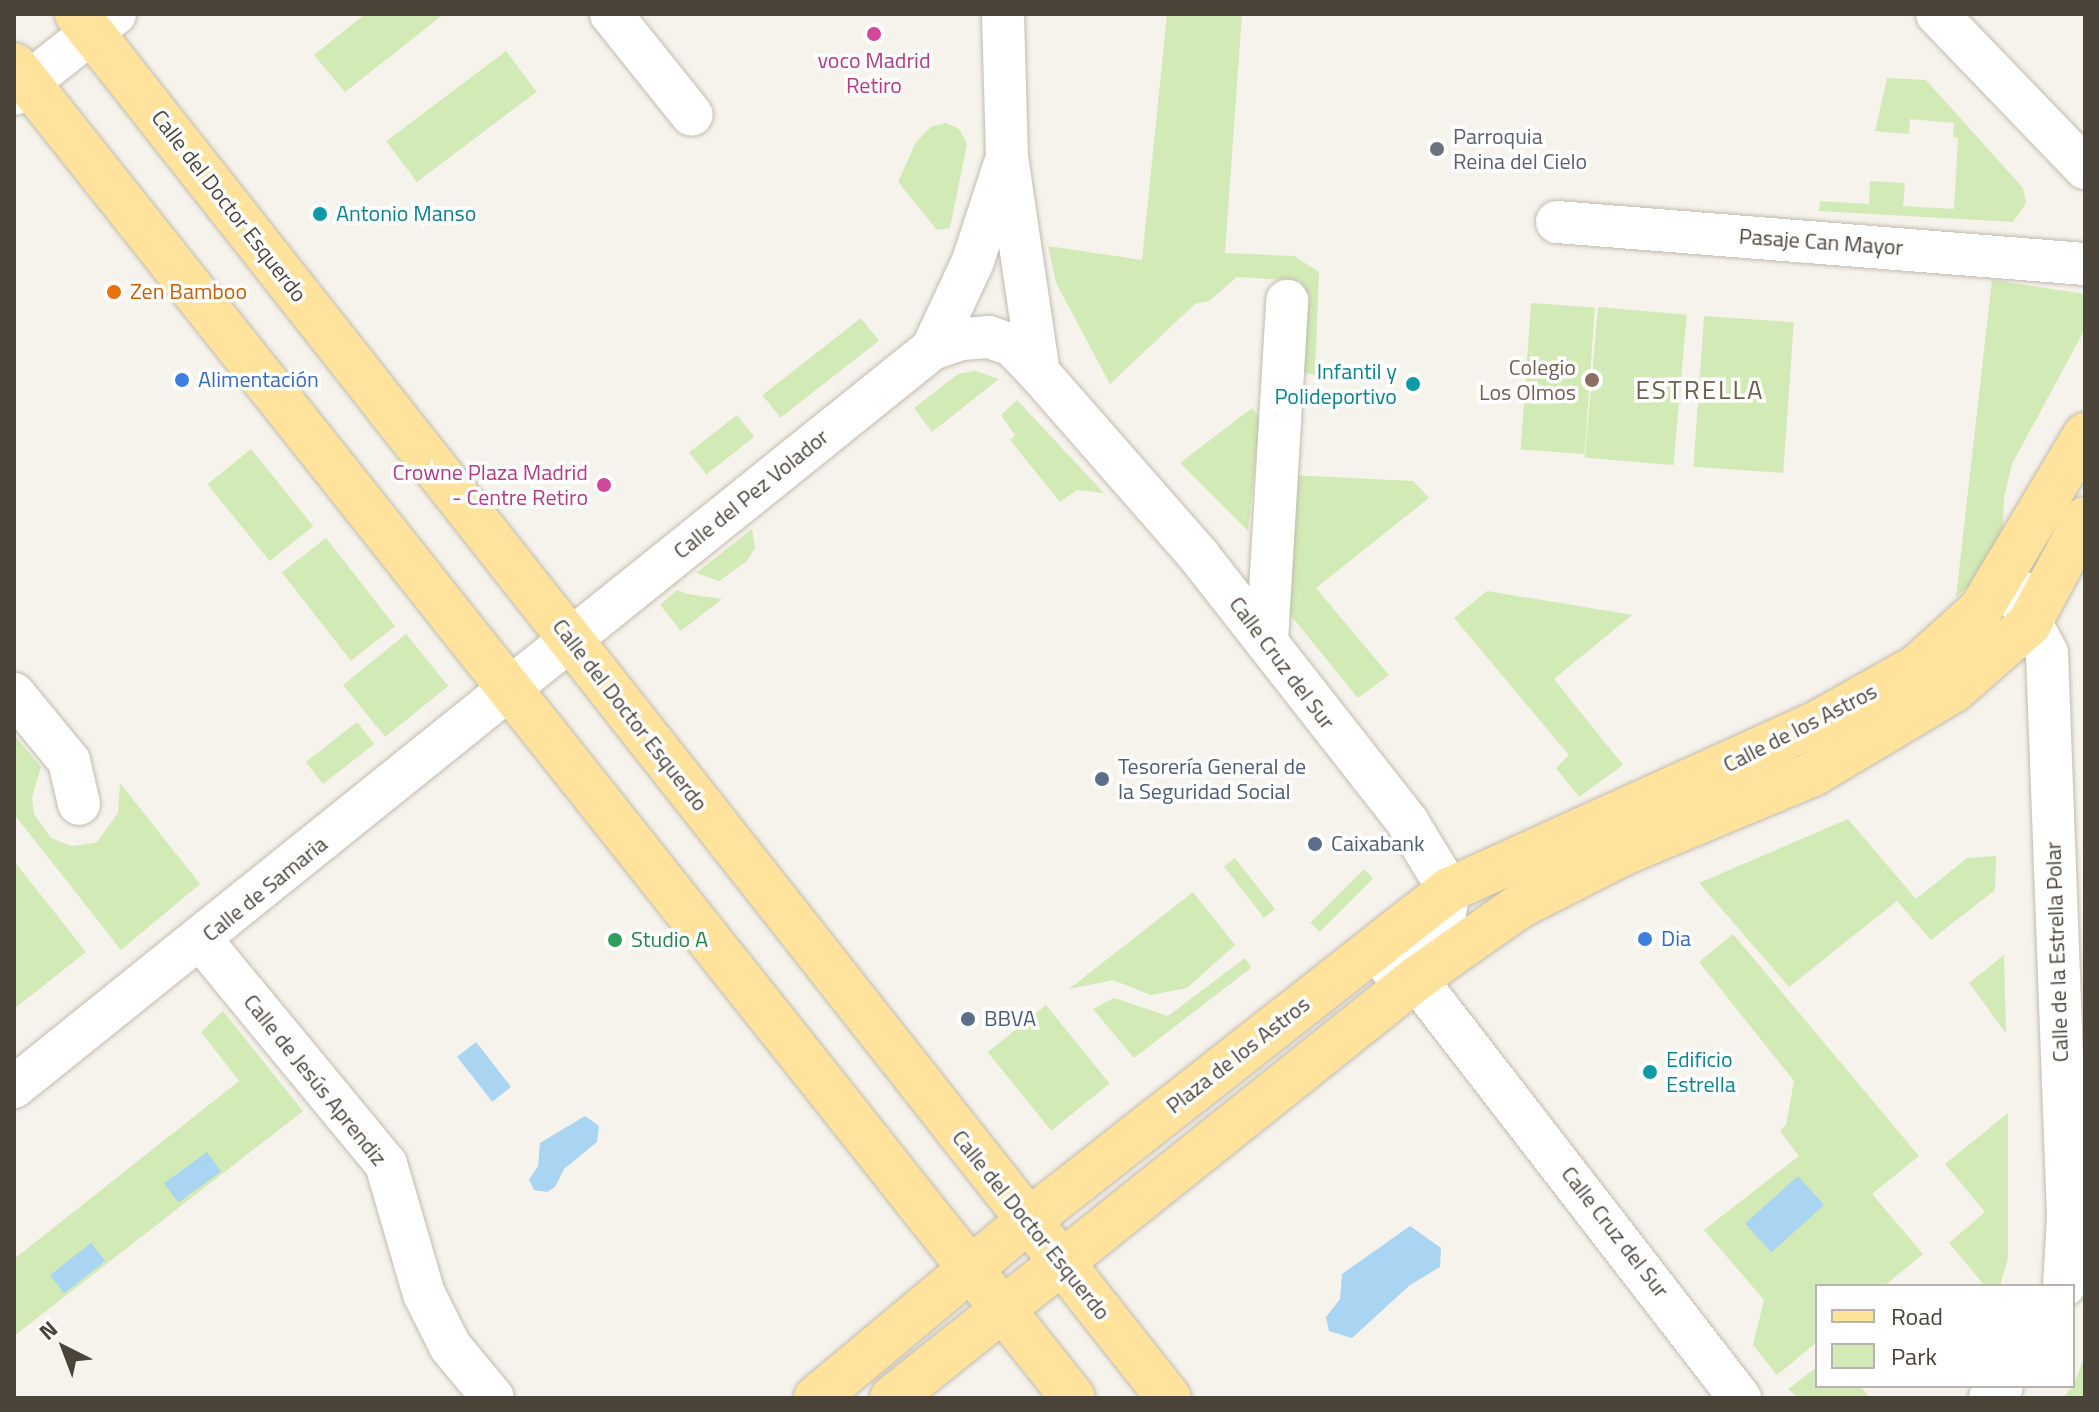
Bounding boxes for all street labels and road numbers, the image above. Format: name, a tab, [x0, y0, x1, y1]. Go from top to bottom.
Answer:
street label: Calle del Doctor Esquerdo	[146, 105, 312, 307]
street label: Pasaje Can Mayor	[1738, 223, 1904, 261]
street label: Calle del Pez Volador	[668, 424, 834, 564]
street label: Calle Cruz del Sur	[1224, 592, 1340, 734]
street label: Calle del Doctor Esquerdo	[547, 614, 713, 816]
street label: Calle de los Astros	[1719, 678, 1881, 778]
street label: Calle de Samaria	[197, 831, 333, 947]
street label: Calle de la Estrella Polar	[2040, 841, 2074, 1063]
street label: Calle de Jesús Aprendiz	[238, 989, 392, 1171]
street label: Plaza de los Astros	[1161, 991, 1315, 1119]
street label: Calle del Doctor Esquerdo	[946, 1125, 1116, 1325]
street label: Calle Cruz del Sur	[1556, 1161, 1674, 1303]

